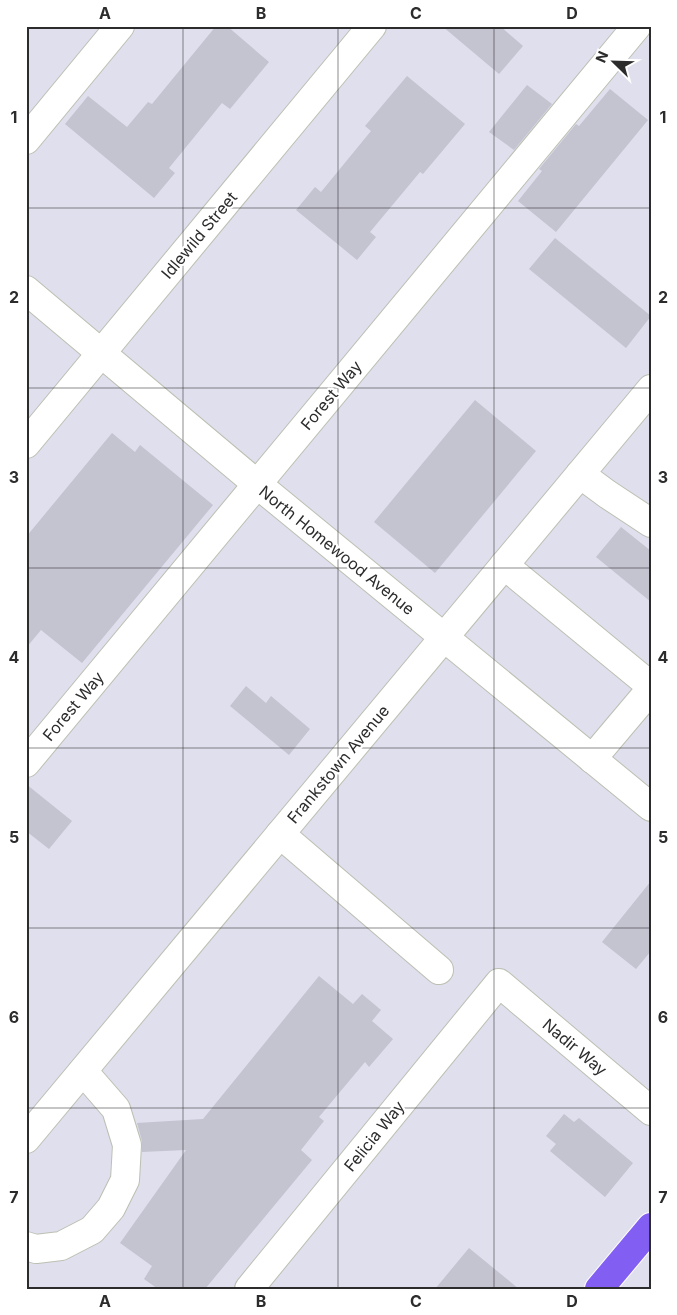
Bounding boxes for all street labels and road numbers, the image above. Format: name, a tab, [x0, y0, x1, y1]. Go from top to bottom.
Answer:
street label: Idlewild Street	[157, 187, 241, 283]
street label: Forest Way	[296, 356, 366, 434]
street label: North Homewood Avenue	[255, 481, 419, 619]
street label: Forest Way	[38, 667, 108, 745]
street label: Frankstown Avenue	[283, 701, 393, 827]
street label: Nadir Way	[539, 1014, 611, 1080]
street label: Felicia Way	[339, 1097, 409, 1175]

